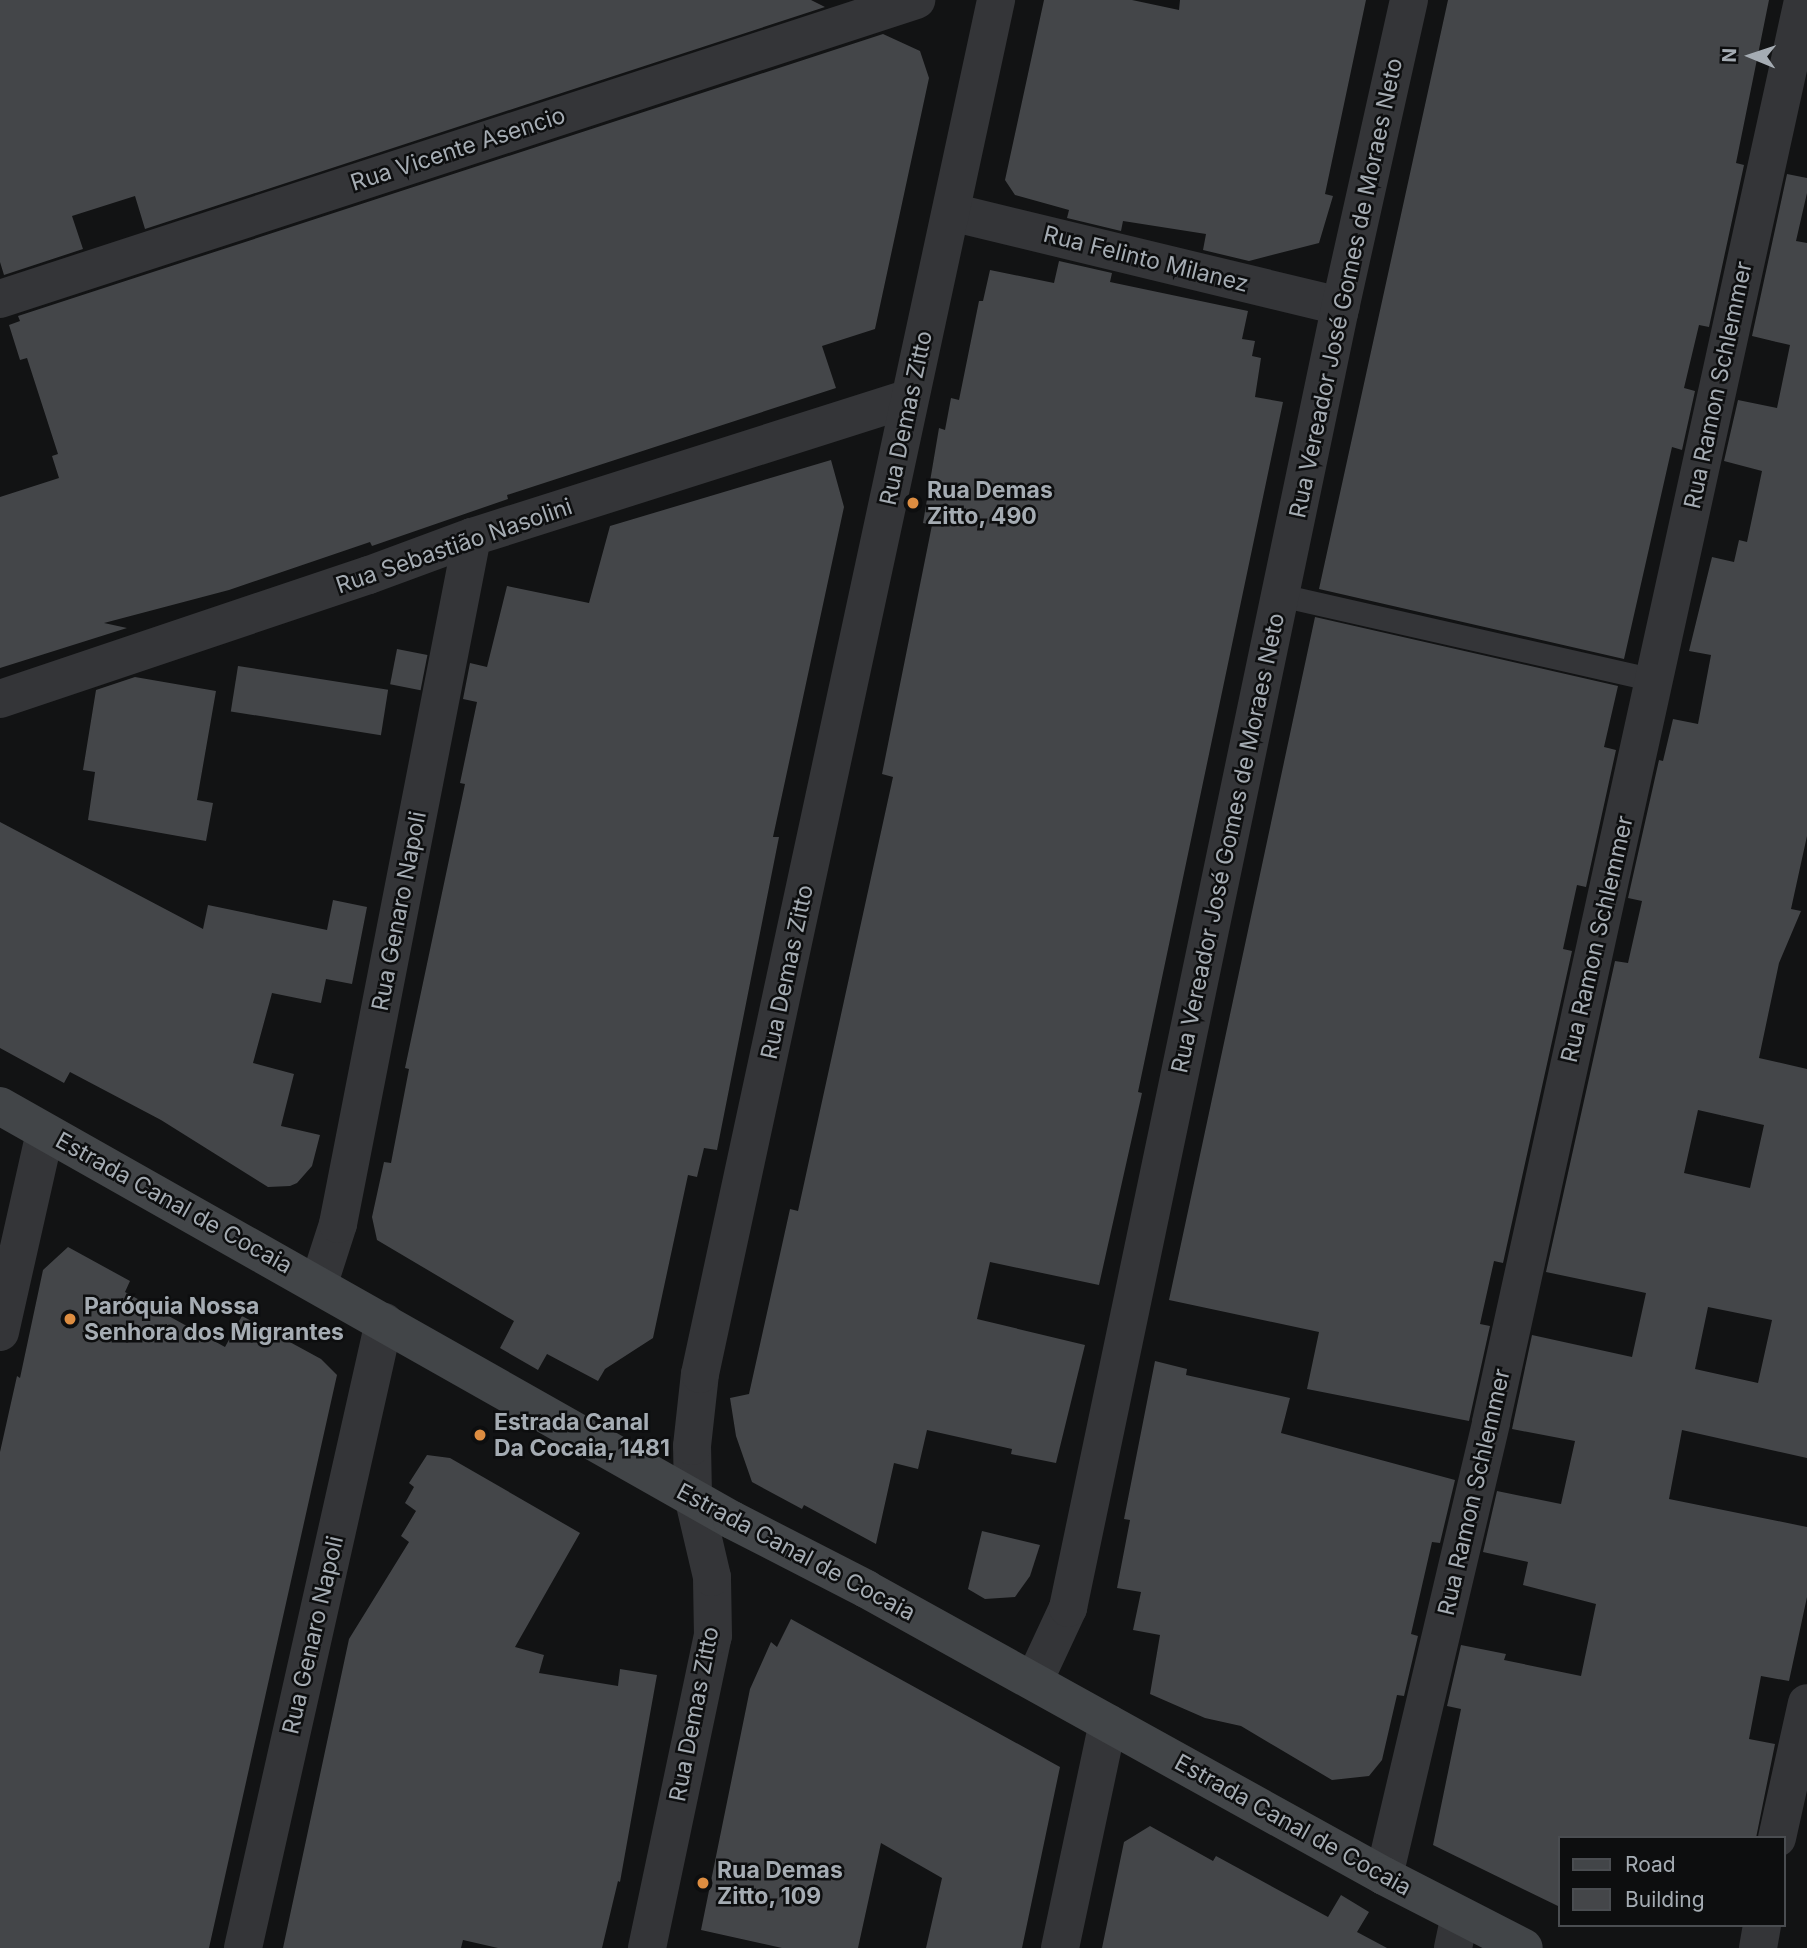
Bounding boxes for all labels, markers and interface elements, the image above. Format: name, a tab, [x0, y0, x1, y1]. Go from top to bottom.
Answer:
north arrow	[1716, 21, 1786, 91]
text: N	[1718, 48, 1741, 63]
street label: Rua Vereador José Gomes de Moraes Neto	[1284, 55, 1408, 521]
street label: Rua Vicente Asencio	[347, 101, 569, 197]
street label: Rua Felinto Milanez	[1041, 220, 1251, 298]
street label: Rua Ramon Schlemmer	[1678, 259, 1758, 511]
street label: Rua Demas Zitto	[874, 328, 938, 508]
place label: Rua Demas Zitto, 490	[927, 476, 1053, 530]
street label: Rua Sebastião Nasolini	[332, 493, 576, 599]
marker: Rua Demas Zitto, 490	[905, 495, 921, 511]
street label: Rua Vereador José Gomes de Moraes Neto	[1166, 610, 1290, 1076]
street label: Rua Genaro Napoli	[366, 809, 432, 1013]
street label: Rua Ramon Schlemmer	[1555, 813, 1639, 1065]
street label: Rua Demas Zitto	[755, 882, 819, 1062]
street label: Estrada Canal de Cocaia	[51, 1126, 297, 1280]
place label: Paróquia Nossa Senhora dos Migrantes	[84, 1292, 344, 1346]
marker: Paróquia Nossa Senhora dos Migrantes	[62, 1311, 78, 1327]
street label: Rua Ramon Schlemmer	[1432, 1366, 1516, 1618]
place label: Estrada Canal Da Cocaia, 1481	[494, 1408, 671, 1462]
marker: Estrada Canal Da Cocaia, 1481	[472, 1427, 488, 1443]
street label: Estrada Canal de Cocaia	[672, 1477, 920, 1627]
street label: Rua Genaro Napoli	[277, 1533, 349, 1737]
street label: Rua Demas Zitto	[664, 1624, 724, 1804]
street label: Estrada Canal de Cocaia	[1170, 1748, 1416, 1902]
legend	[1559, 1836, 1786, 1927]
text: Road	[1625, 1852, 1676, 1877]
place label: Rua Demas Zitto, 109	[717, 1856, 843, 1910]
marker: Rua Demas Zitto, 109	[695, 1875, 711, 1891]
text: Building	[1625, 1887, 1705, 1912]

